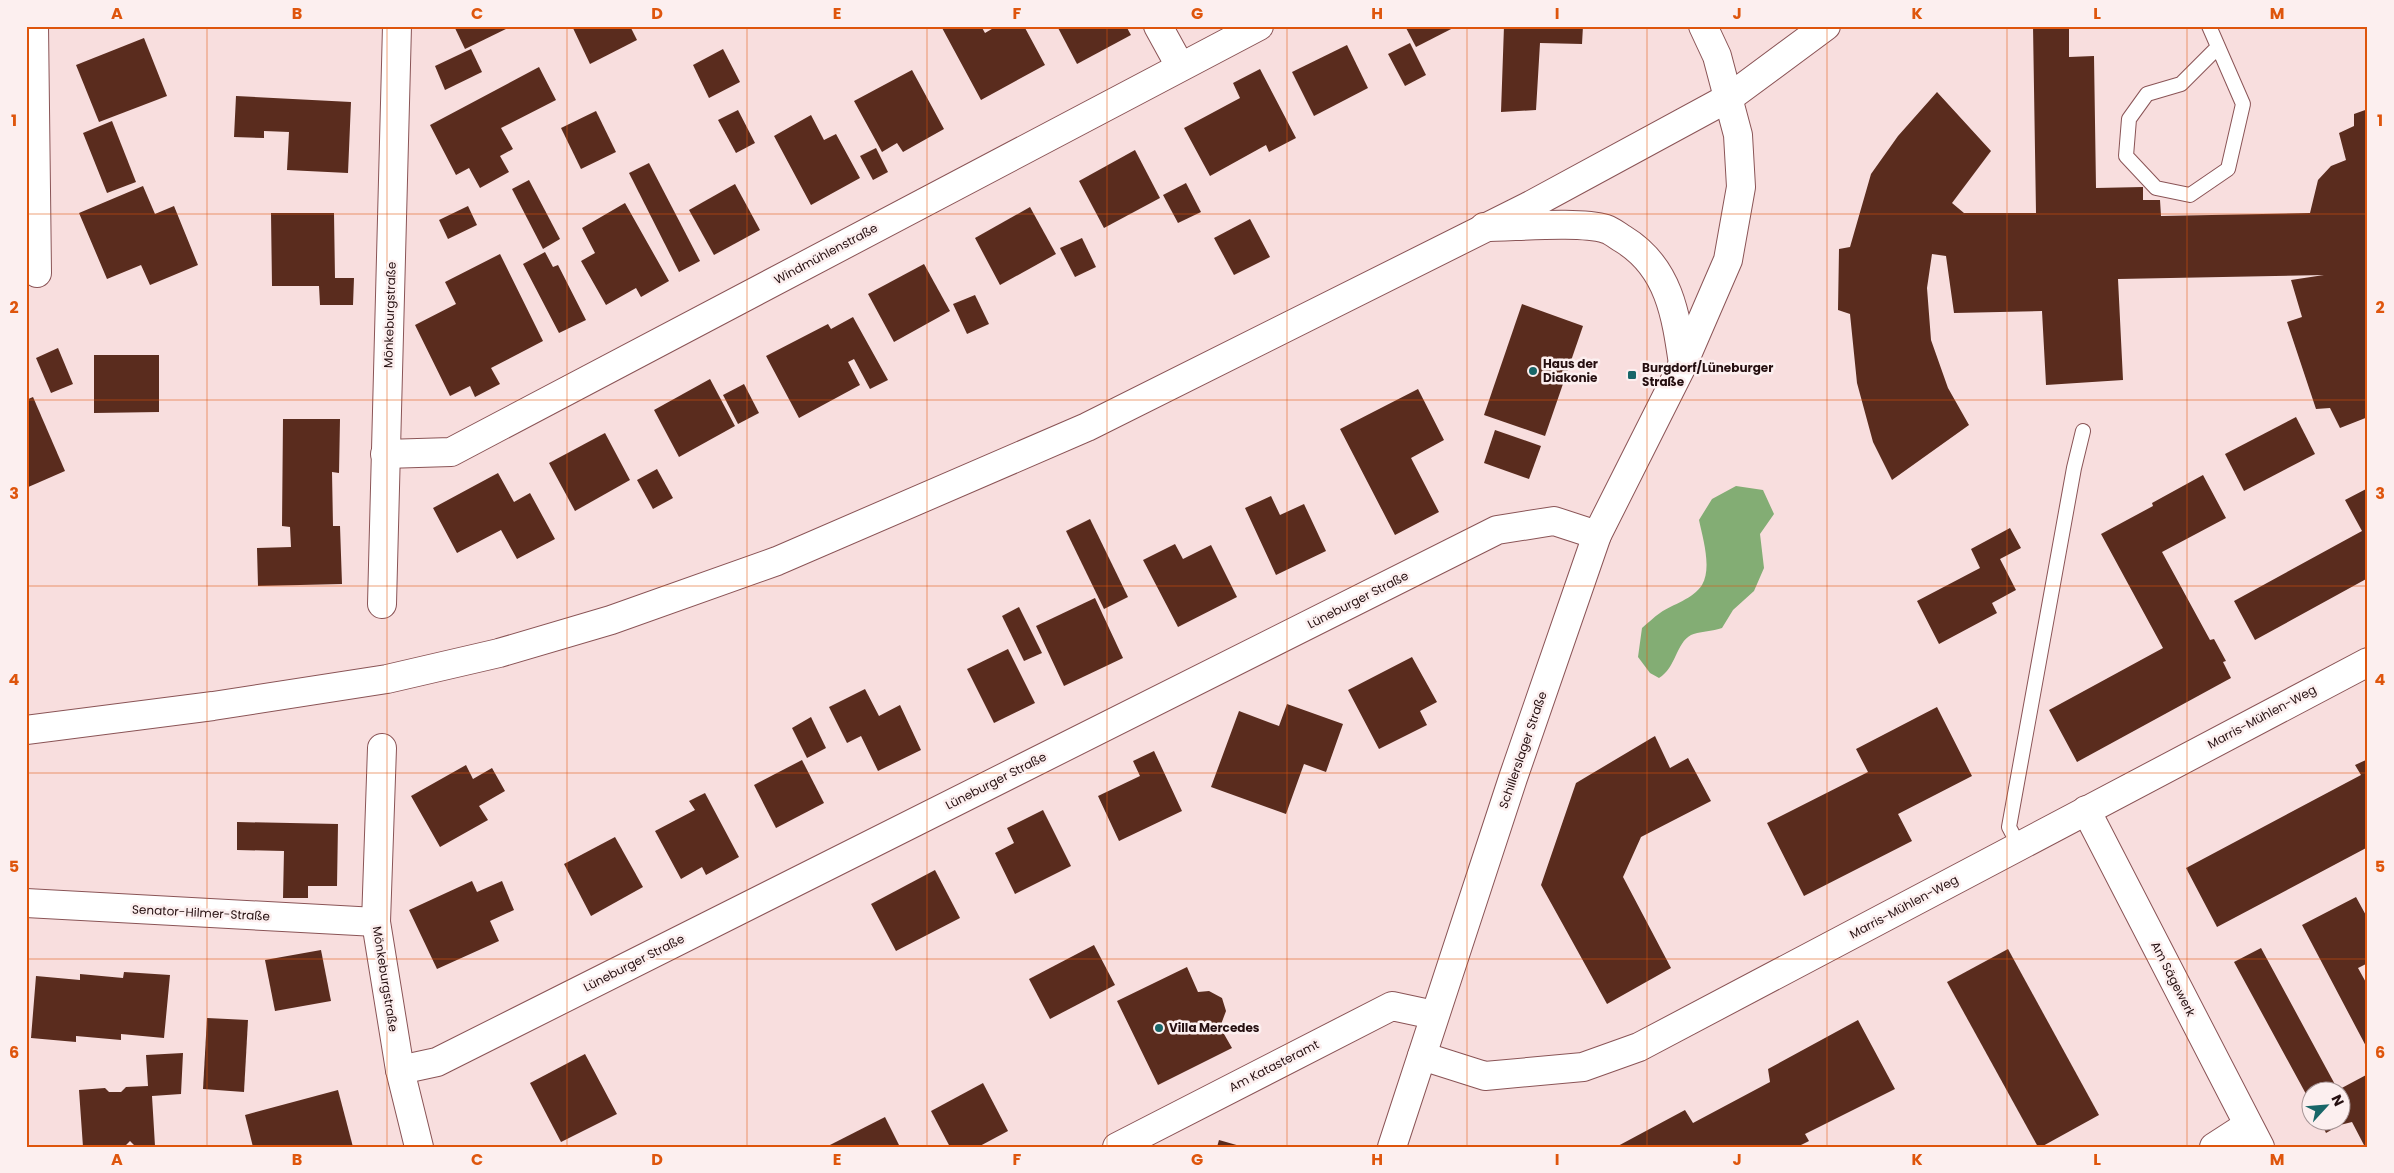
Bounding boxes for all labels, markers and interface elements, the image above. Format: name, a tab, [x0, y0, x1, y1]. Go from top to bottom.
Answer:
text: A	[111, 2, 123, 25]
text: B	[292, 2, 302, 25]
text: C	[471, 2, 483, 25]
text: D	[651, 2, 663, 25]
text: E	[833, 2, 841, 25]
text: F	[1013, 2, 1022, 25]
text: G	[1191, 2, 1203, 25]
text: H	[1371, 2, 1383, 25]
text: I	[1555, 2, 1559, 25]
text: J	[1732, 2, 1742, 25]
text: K	[1911, 2, 1923, 25]
text: L	[2093, 2, 2101, 25]
text: M	[2270, 2, 2284, 25]
text: 1	[11, 109, 17, 132]
text: 1	[2377, 109, 2383, 132]
street label: Windmühlenstraße	[771, 219, 881, 288]
street label: Mönkeburgstraße	[379, 261, 400, 369]
text: 2	[9, 296, 19, 319]
text: 2	[2375, 296, 2385, 319]
place label: Haus der Diakonie	[1543, 355, 1598, 386]
place label: Burgdorf/Lüneburger Straße	[1642, 359, 1773, 390]
marker: Haus der Diakonie	[1527, 365, 1539, 377]
marker: Burgdorf/Lüneburger Straße	[1626, 369, 1638, 381]
text: 3	[9, 482, 19, 505]
text: 3	[2375, 482, 2385, 505]
street label: Lüneburger Straße	[1304, 567, 1411, 632]
text: 4	[9, 668, 20, 691]
text: 4	[2375, 668, 2386, 691]
street label: Marris-Mühlen-Weg	[2204, 681, 2319, 752]
street label: Schillerslager Straße	[1494, 689, 1551, 811]
street label: Lüneburger Straße	[942, 748, 1049, 813]
text: 5	[9, 855, 19, 878]
text: 5	[2375, 855, 2385, 878]
street label: Marris-Mühlen-Weg	[1846, 871, 1961, 942]
street label: Senator-Hilmer-Straße	[132, 900, 270, 925]
street label: Mönkeburgstraße	[369, 925, 402, 1033]
street label: Lüneburger Straße	[580, 930, 687, 995]
street label: Am Sägewerk	[2147, 938, 2200, 1020]
place label: Villa Mercedes	[1169, 1019, 1260, 1036]
marker: Villa Mercedes	[1153, 1022, 1165, 1034]
street label: Am Katasteramt	[1226, 1036, 1322, 1096]
text: 6	[9, 1041, 19, 1064]
text: 6	[2375, 1041, 2385, 1064]
north arrow	[2302, 1080, 2352, 1130]
text: N	[2326, 1091, 2349, 1109]
text: A	[111, 1148, 123, 1171]
text: B	[292, 1148, 302, 1171]
text: C	[471, 1148, 483, 1171]
text: D	[651, 1148, 663, 1171]
text: E	[833, 1148, 841, 1171]
text: F	[1013, 1148, 1022, 1171]
text: G	[1191, 1148, 1203, 1171]
text: H	[1371, 1148, 1383, 1171]
text: I	[1555, 1148, 1559, 1171]
text: J	[1732, 1148, 1742, 1171]
text: K	[1911, 1148, 1923, 1171]
text: L	[2093, 1148, 2101, 1171]
text: M	[2270, 1148, 2284, 1171]

